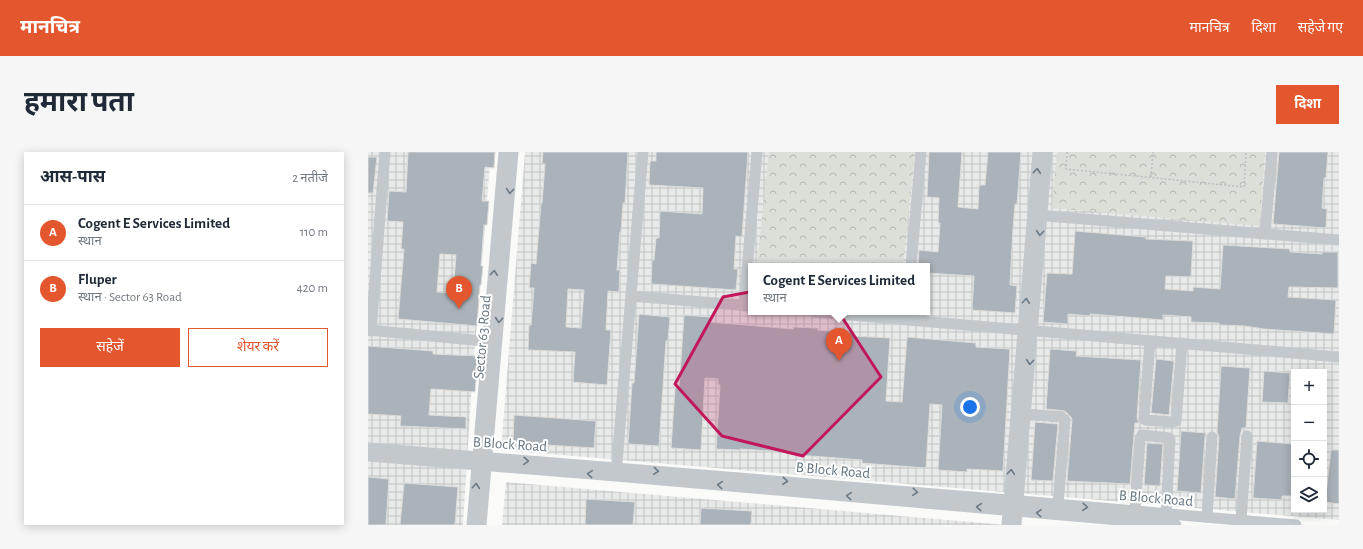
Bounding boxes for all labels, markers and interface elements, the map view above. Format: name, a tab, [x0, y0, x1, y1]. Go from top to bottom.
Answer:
text: मानचित्र	[20, 18, 80, 37]
text: मानचित्र	[1190, 21, 1230, 35]
text: दिशा	[1252, 21, 1276, 35]
text: सहेजे गए	[1298, 21, 1343, 35]
button: दिशा	[1276, 85, 1339, 124]
text: हमारा पता	[24, 89, 134, 117]
text: आस-पास	[40, 168, 105, 185]
one-way arrow	[1032, 168, 1041, 174]
text: 2 नतीजे	[292, 172, 328, 185]
one-way arrow	[505, 188, 514, 194]
text: Cogent E Services Limited	[78, 216, 230, 231]
text: A	[49, 226, 57, 239]
text: 110 m	[300, 226, 328, 239]
one-way arrow	[1036, 230, 1045, 236]
text: स्थान	[78, 235, 102, 248]
popup	[748, 263, 930, 315]
one-way arrow	[489, 270, 498, 276]
text: Fluper	[78, 272, 117, 287]
text: Cogent E Services Limited	[763, 273, 915, 288]
pin: B	[446, 276, 472, 309]
text: B	[49, 282, 57, 295]
text: 420 m	[296, 282, 328, 295]
text: स्थान · Sector 63 Road	[78, 291, 182, 304]
text: स्थान	[763, 292, 787, 305]
street label: Sector 63 Road	[471, 294, 494, 380]
one-way arrow	[1021, 298, 1030, 304]
one-way arrow	[494, 317, 503, 323]
button: सहेजें	[40, 328, 180, 367]
button: शेयर करें	[188, 328, 328, 367]
pin: A	[826, 328, 852, 361]
one-way arrow	[1026, 359, 1035, 365]
map controls	[1291, 369, 1327, 513]
button: +	[1291, 369, 1327, 405]
your location	[960, 397, 980, 417]
button: −	[1291, 405, 1327, 441]
street label: B Block Road	[472, 434, 548, 455]
button: locate	[1291, 441, 1327, 477]
one-way arrow	[523, 456, 529, 465]
street label: B Block Road	[795, 460, 871, 481]
one-way arrow	[653, 466, 659, 475]
one-way arrow	[1007, 469, 1016, 475]
one-way arrow	[587, 470, 593, 479]
one-way arrow	[782, 477, 788, 486]
button: layers	[1291, 477, 1327, 513]
one-way arrow	[717, 481, 723, 490]
one-way arrow	[471, 483, 480, 489]
one-way arrow	[912, 488, 918, 497]
street label: B Block Road	[1118, 488, 1194, 509]
one-way arrow	[846, 492, 852, 501]
one-way arrow	[1082, 502, 1088, 511]
one-way arrow	[976, 503, 982, 512]
one-way arrow	[1036, 508, 1042, 517]

